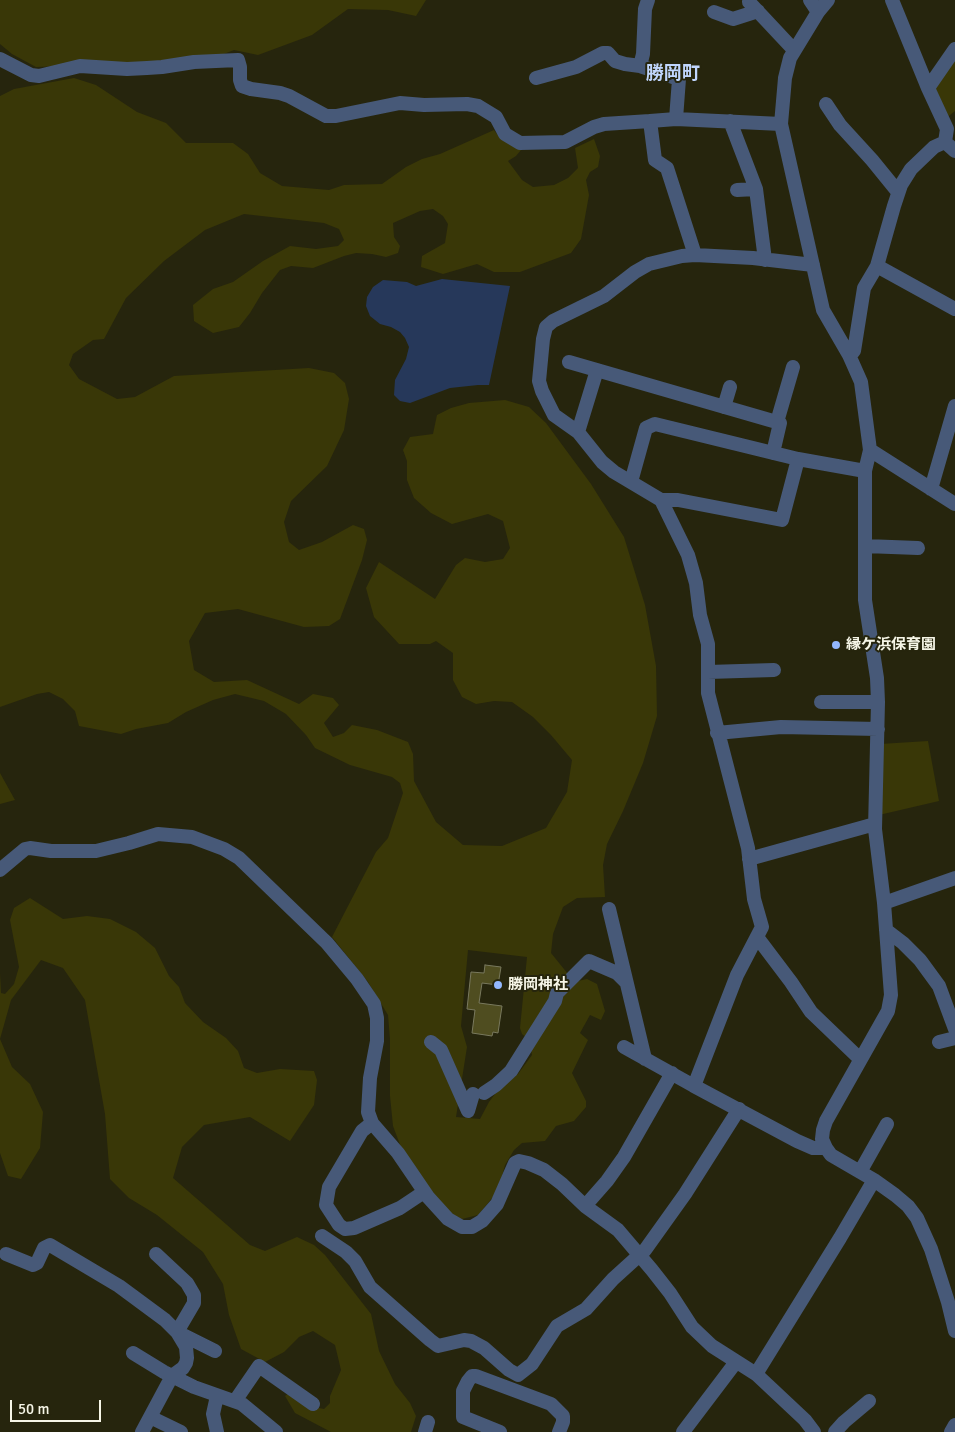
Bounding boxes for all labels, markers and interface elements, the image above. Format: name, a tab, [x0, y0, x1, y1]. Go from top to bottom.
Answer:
district label: 勝岡町	[646, 63, 700, 85]
place label: 縁ケ浜保育園	[846, 636, 936, 654]
marker: 縁ケ浜保育園	[830, 639, 842, 651]
place label: 勝岡神社	[508, 976, 568, 994]
marker: 勝岡神社	[492, 979, 504, 991]
scale bar	[12, 1390, 104, 1422]
text: 50 m	[18, 1400, 49, 1418]

